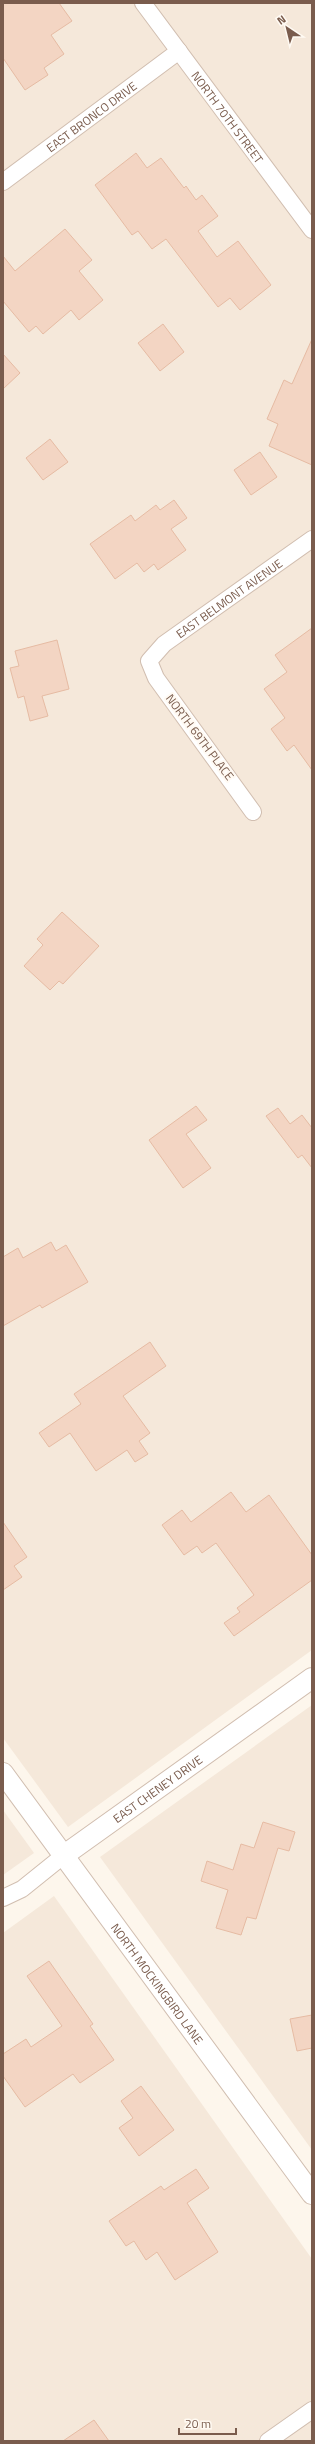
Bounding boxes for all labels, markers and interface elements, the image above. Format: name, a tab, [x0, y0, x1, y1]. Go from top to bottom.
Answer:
north arrow	[267, 8, 307, 48]
text: N	[274, 11, 289, 29]
street label: NORTH 70TH STREET	[187, 67, 269, 168]
street label: EAST BRONCO DRIVE	[42, 76, 141, 156]
street label: EAST BELMONT AVENUE	[172, 553, 286, 642]
street label: NORTH 69TH PLACE	[161, 690, 239, 784]
street label: EAST CHENEY DRIVE	[109, 1750, 206, 1827]
street label: NORTH MOCKINGBIRD LANE	[107, 1919, 209, 2048]
scale bar	[179, 2410, 236, 2436]
text: 20 m	[185, 2414, 211, 2433]

